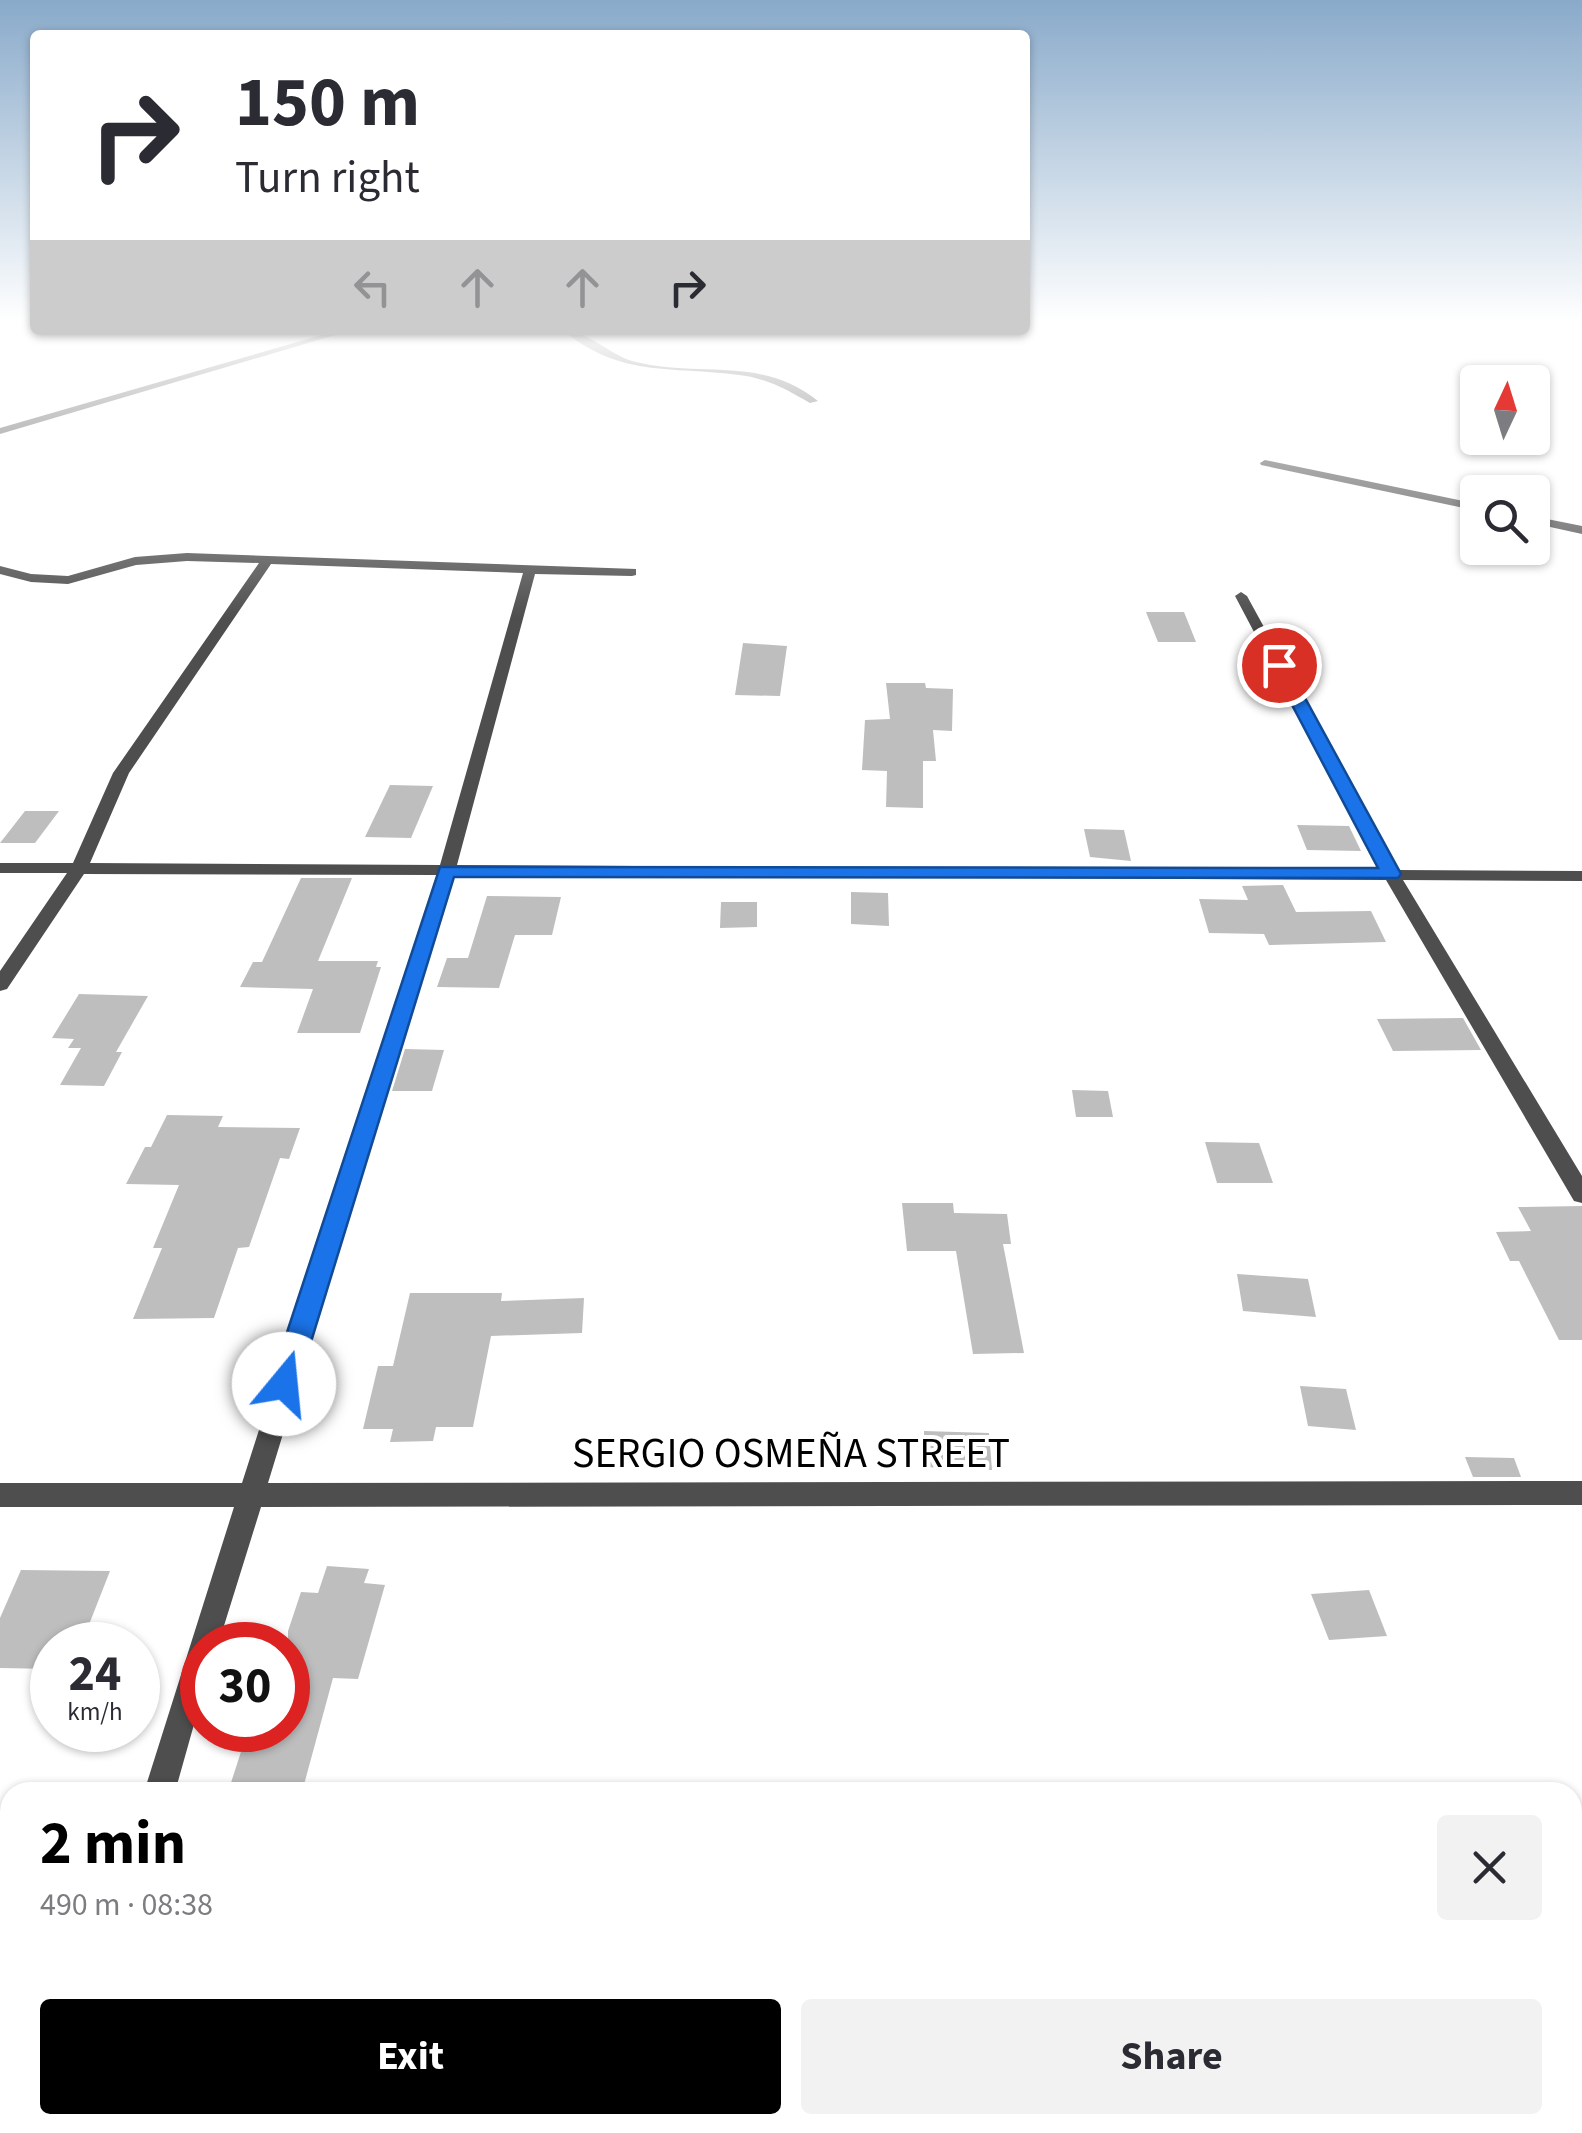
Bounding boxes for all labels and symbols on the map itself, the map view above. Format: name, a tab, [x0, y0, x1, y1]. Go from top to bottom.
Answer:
north arrow	[1460, 365, 1550, 455]
pin	[1237, 623, 1322, 708]
position arrow	[232, 1332, 336, 1436]
street label: SERGIO OSMEÑA STREET	[572, 1424, 1010, 1484]
speed limit sign: 30	[180, 1622, 310, 1752]

